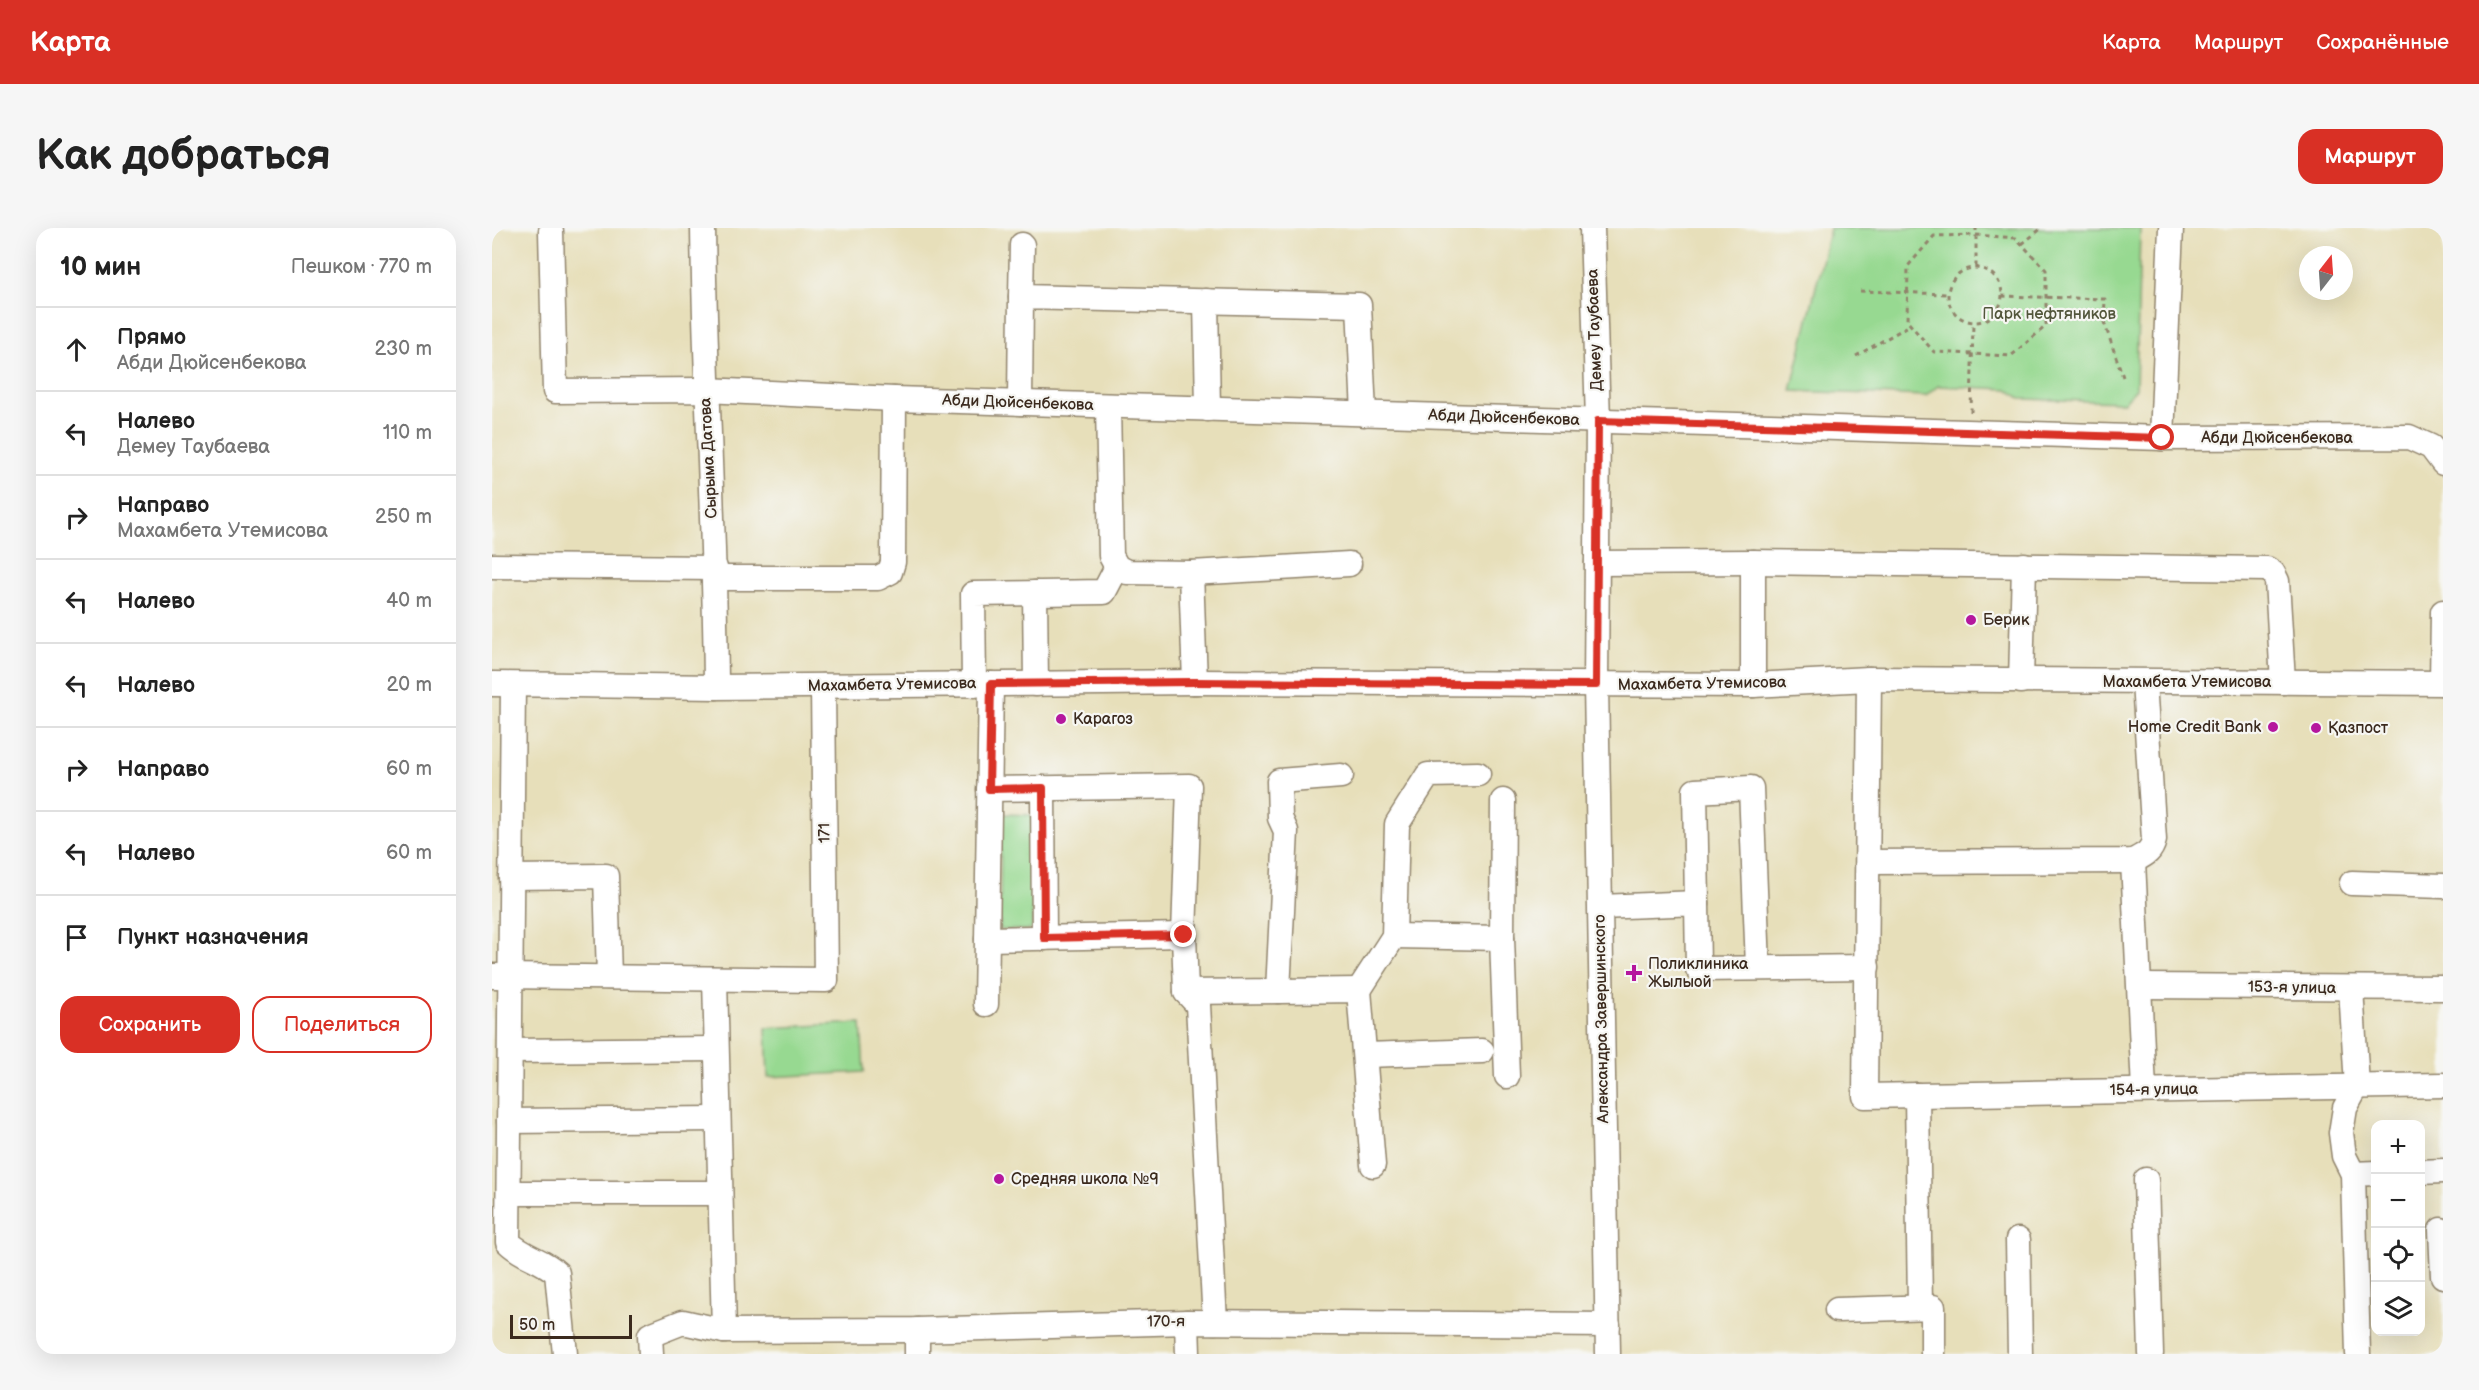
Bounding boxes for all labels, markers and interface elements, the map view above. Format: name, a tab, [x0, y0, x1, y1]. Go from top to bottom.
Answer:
text: Карта	[30, 26, 110, 59]
text: Карта	[2102, 30, 2161, 55]
text: Маршрут	[2194, 30, 2283, 55]
text: Сохранённые	[2316, 30, 2449, 55]
button: Маршрут	[2298, 129, 2443, 184]
text: Как добраться	[36, 131, 331, 182]
north arrow	[2299, 246, 2353, 300]
text: 10 мин	[60, 252, 141, 283]
text: Пешком · 770 m	[291, 255, 432, 279]
street label: Демеу Таубаева	[1583, 268, 1607, 392]
park label: Парк нефтяников	[1982, 305, 2116, 324]
text: Прямо	[117, 324, 186, 351]
icon: ahead	[60, 333, 93, 366]
text: 230 m	[375, 337, 432, 361]
text: Абди Дюйсенбекова	[117, 351, 307, 375]
street label: Абди Дюйсенбекова	[941, 391, 1095, 415]
street label: Сырыма Датова	[696, 396, 722, 519]
street label: Абди Дюйсенбекова	[1427, 406, 1581, 430]
text: Налево	[117, 408, 195, 435]
icon: left	[60, 417, 93, 450]
text: 110 m	[383, 421, 432, 445]
route start	[2148, 424, 2174, 450]
street label: Абди Дюйсенбекова	[2200, 429, 2353, 448]
text: Демеу Таубаева	[117, 435, 270, 459]
text: Направо	[117, 492, 209, 519]
icon: right	[60, 501, 93, 534]
text: 250 m	[375, 505, 432, 529]
text: Махамбета Утемисова	[117, 519, 328, 543]
icon: left	[60, 585, 93, 618]
text: Налево	[117, 588, 195, 615]
text: 40 m	[386, 589, 432, 613]
place label: Берик	[1983, 611, 2030, 630]
marker: Берик	[1964, 613, 1978, 627]
icon: left	[60, 669, 93, 702]
text: Налево	[117, 672, 195, 699]
text: 20 m	[387, 673, 432, 697]
street label: Махамбета Утемисова	[1617, 673, 1787, 695]
street label: Махамбета Утемисова	[2103, 673, 2272, 692]
street label: Махамбета Утемисова	[807, 674, 977, 696]
place label: Карагоз	[1073, 710, 1133, 729]
marker: Карагоз	[1054, 712, 1068, 726]
place label: Home Credit Bank	[2128, 718, 2261, 737]
place label: Қазпост	[2328, 719, 2389, 738]
marker: Home Credit Bank	[2266, 720, 2280, 734]
marker: Қазпост	[2309, 721, 2323, 735]
icon: right	[60, 753, 93, 786]
text: Направо	[117, 756, 209, 783]
text: 60 m	[386, 757, 432, 781]
street label: 171	[815, 823, 835, 843]
icon: left	[60, 837, 93, 870]
text: Налево	[117, 840, 195, 867]
text: 60 m	[386, 841, 432, 865]
street label: Александра Завершинского	[1591, 914, 1613, 1125]
icon: arrive	[60, 921, 93, 954]
route end	[1170, 921, 1196, 947]
text: Пункт назначения	[117, 924, 309, 951]
place label: Поликлиника Жылыой	[1648, 955, 1749, 992]
marker: Поликлиника Жылыой	[1625, 964, 1643, 982]
street label: 153-я улица	[2248, 978, 2337, 998]
button: Сохранить	[60, 996, 240, 1053]
button: Поделиться	[252, 996, 432, 1053]
street label: 154-я улица	[2110, 1080, 2199, 1100]
map controls	[2371, 1120, 2425, 1336]
button: +	[2371, 1120, 2425, 1174]
place label: Средняя школа №9	[1011, 1170, 1159, 1189]
marker: Средняя школа №9	[992, 1172, 1006, 1186]
button: −	[2371, 1174, 2425, 1228]
button: locate	[2371, 1228, 2425, 1282]
button: layers	[2371, 1282, 2425, 1336]
scale bar	[510, 1312, 632, 1340]
street label: 170-я	[1147, 1312, 1185, 1332]
text: 50 m	[519, 1316, 555, 1335]

